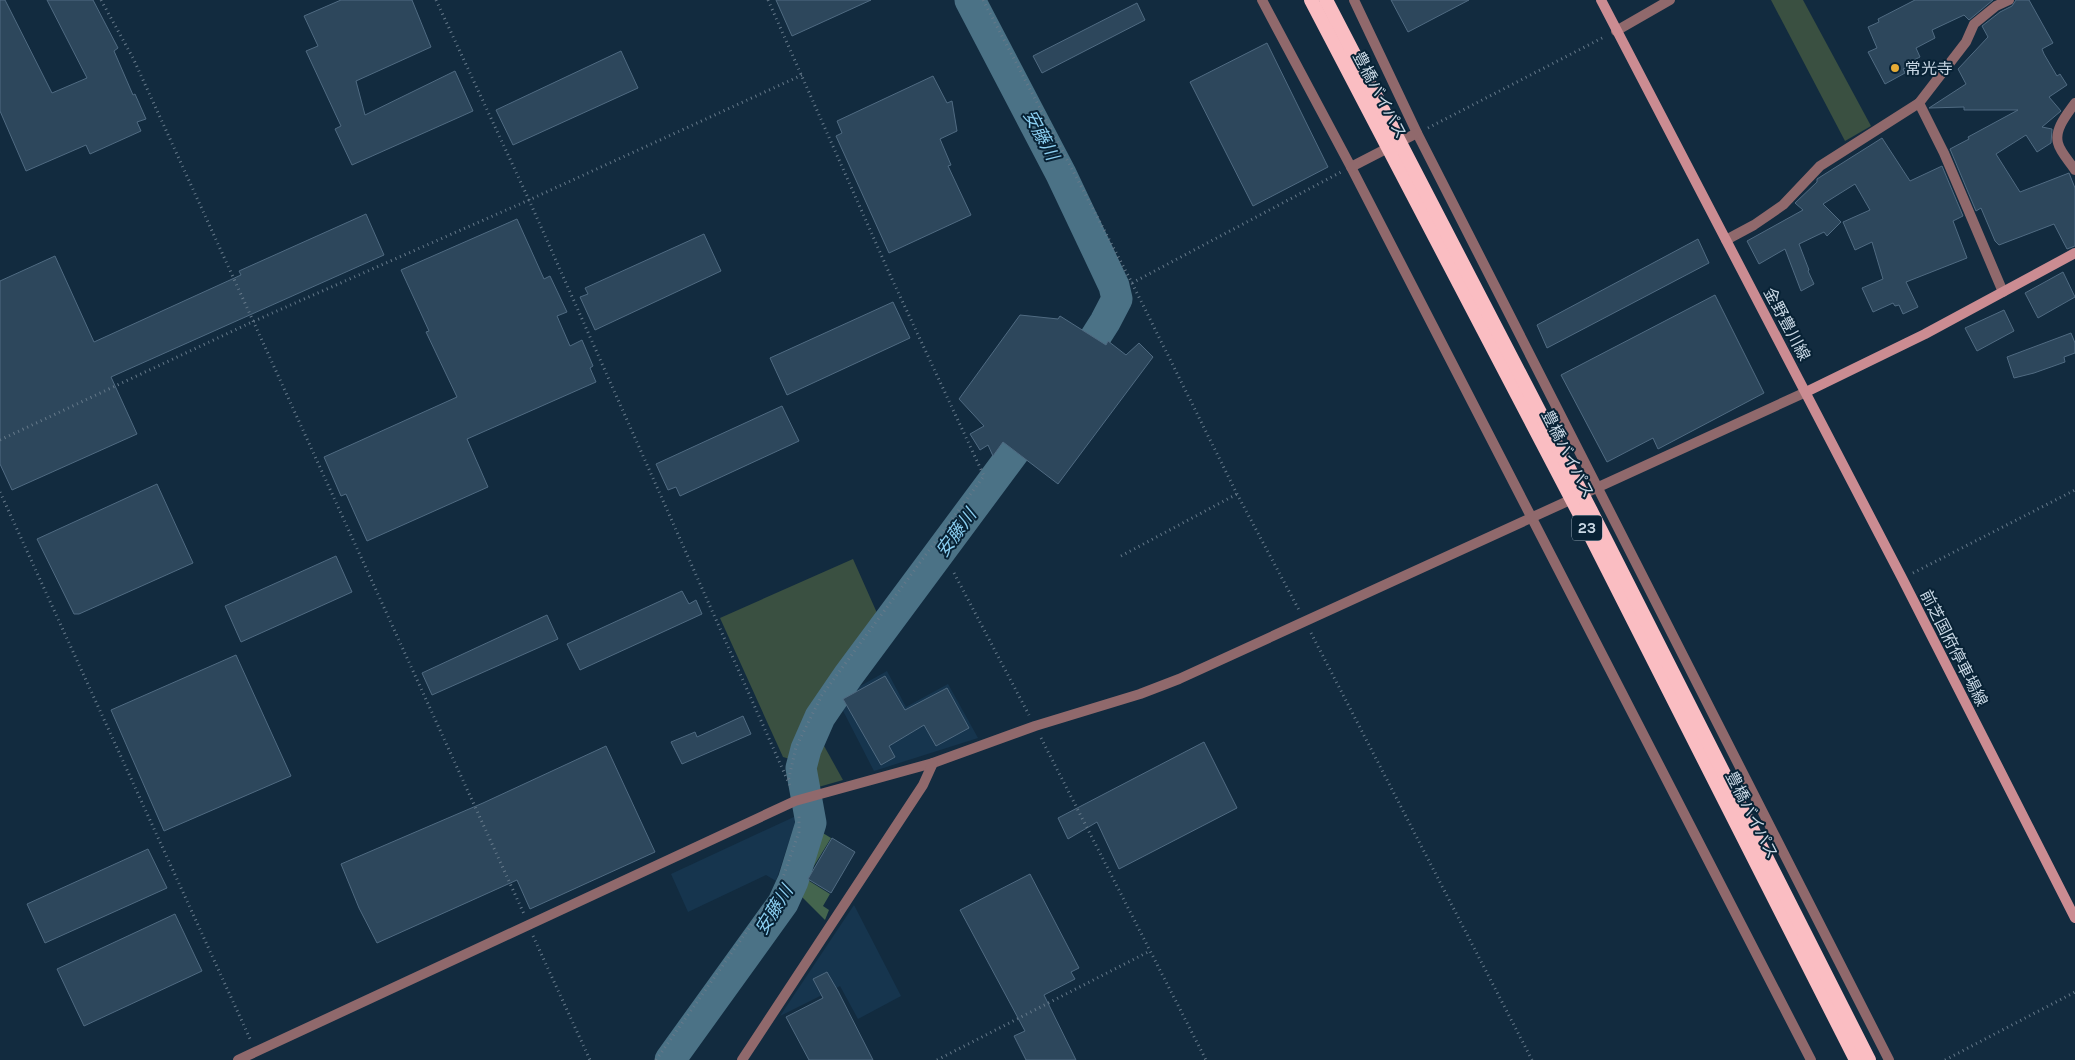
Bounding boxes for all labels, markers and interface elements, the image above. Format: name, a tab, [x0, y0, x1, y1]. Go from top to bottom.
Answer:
street label: 豊橋バイパス	[1349, 48, 1411, 142]
place label: 常光寺	[1905, 59, 1953, 78]
marker: 常光寺	[1889, 62, 1901, 74]
water label: 安藤川	[1019, 106, 1064, 166]
street label: 金野豊川線	[1760, 284, 1814, 364]
street label: 豊橋バイパス	[1538, 407, 1598, 501]
water label: 安藤川	[931, 503, 982, 561]
road number: 23	[1572, 516, 1602, 540]
street label: 前芝国府停車場線	[1916, 587, 1992, 709]
street label: 豊橋バイパス	[1722, 768, 1782, 862]
water label: 安藤川	[750, 880, 799, 939]

